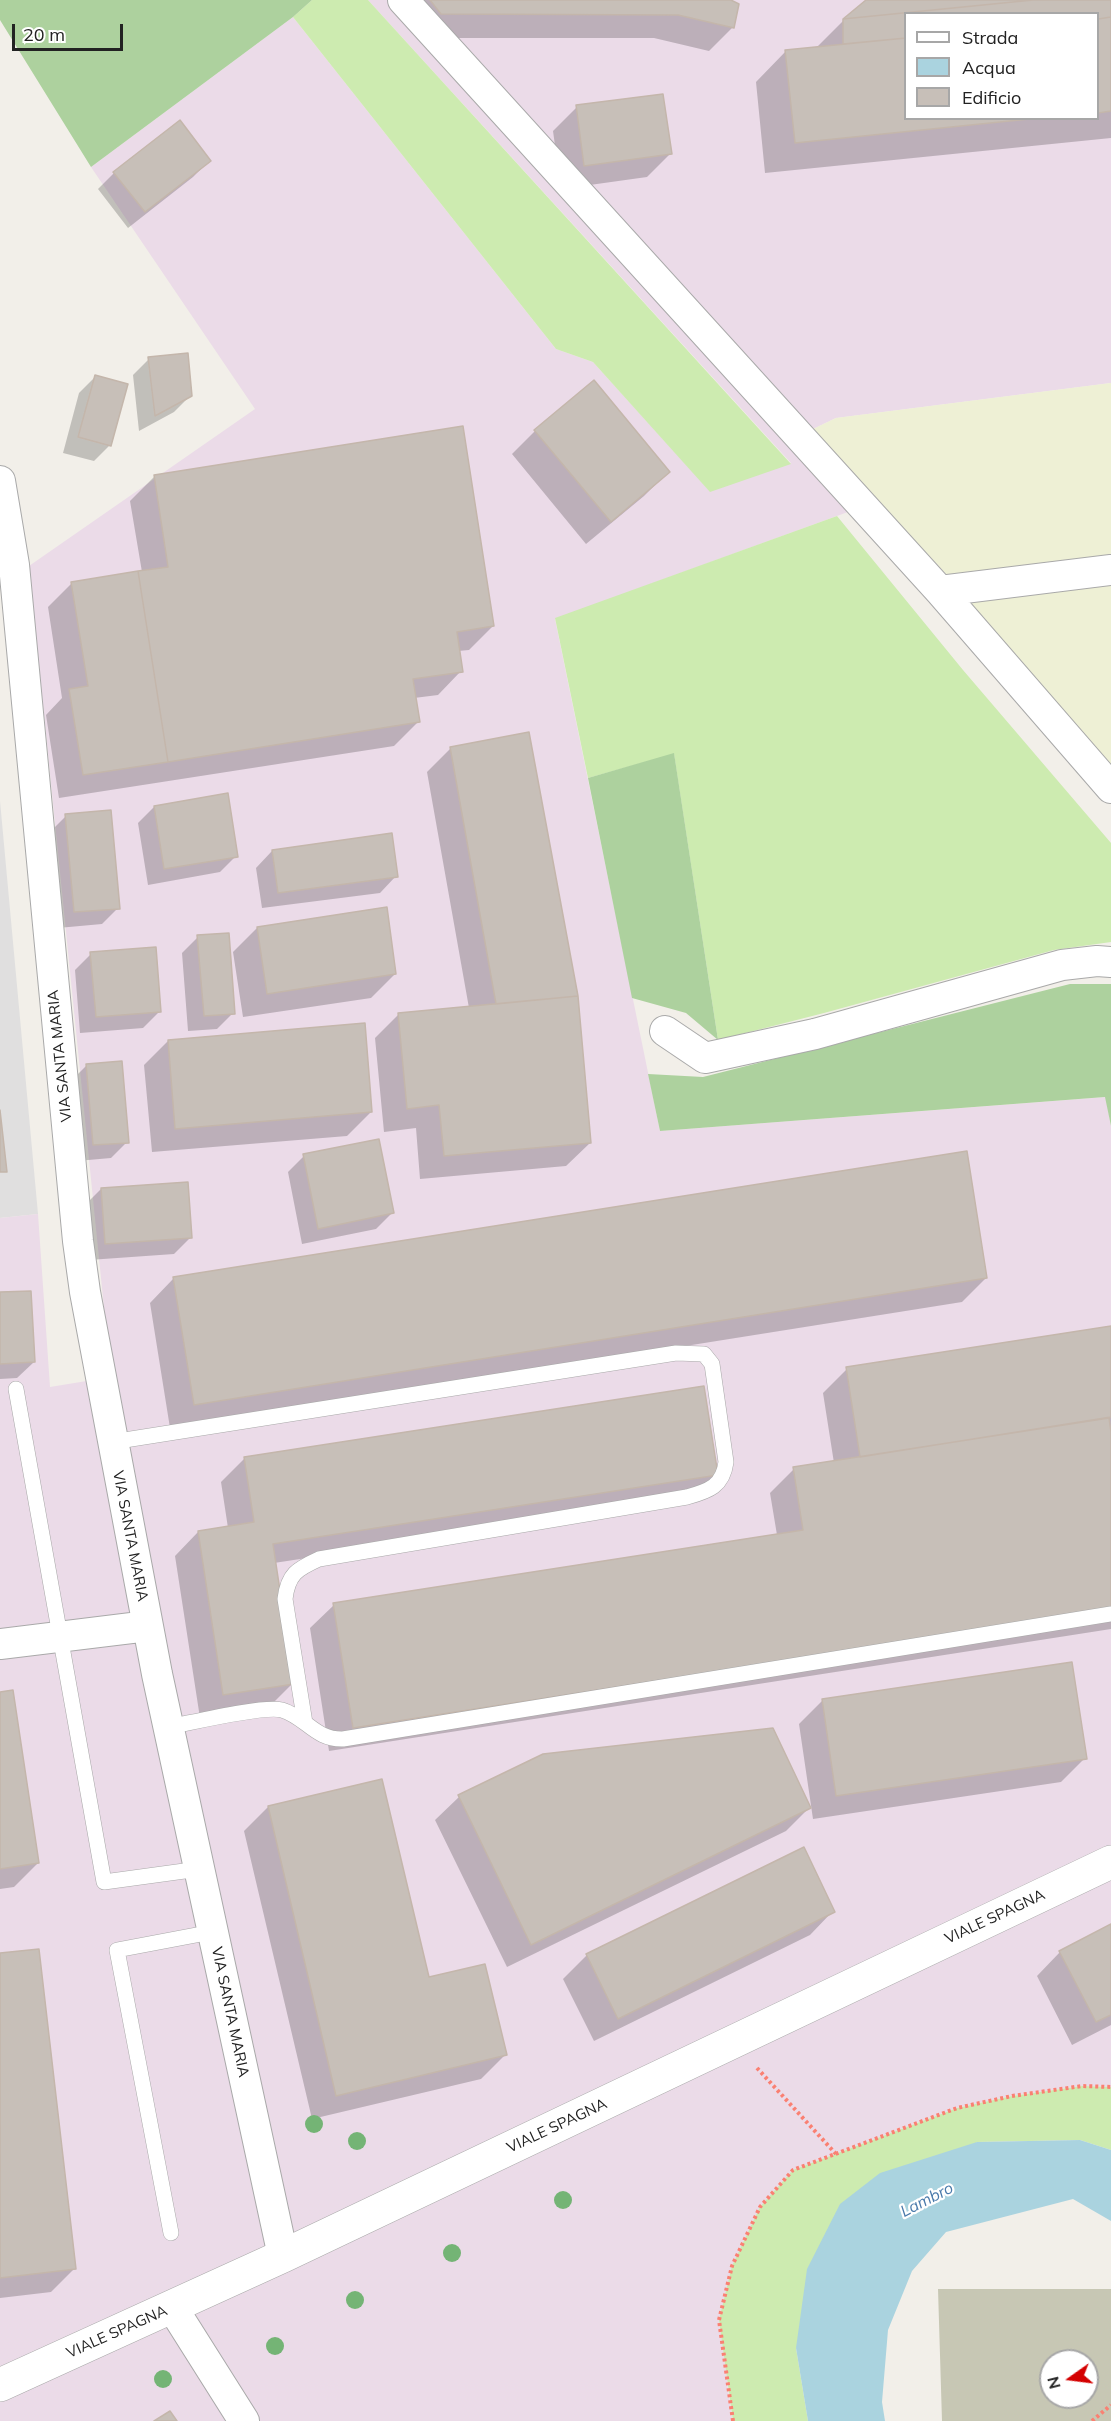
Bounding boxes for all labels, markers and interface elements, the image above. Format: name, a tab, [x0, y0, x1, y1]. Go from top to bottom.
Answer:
scale bar	[15, 12, 126, 50]
legend	[904, 12, 1099, 120]
text: 20 m	[23, 23, 65, 46]
text: Strada	[962, 26, 1018, 49]
text: Acqua	[962, 56, 1016, 79]
text: Edificio	[962, 86, 1021, 109]
street label: VIA SANTA MARIA	[44, 989, 76, 1123]
street label: VIA SANTA MARIA	[108, 1469, 152, 1603]
street label: VIALE SPAGNA	[942, 1886, 1048, 1948]
street label: VIA SANTA MARIA	[207, 1945, 253, 2079]
street label: VIALE SPAGNA	[504, 2095, 610, 2157]
water label: Lambro	[897, 2179, 957, 2221]
street label: VIALE SPAGNA	[64, 2302, 170, 2362]
north arrow	[1039, 2349, 1099, 2409]
text: N	[1042, 2375, 1065, 2391]

